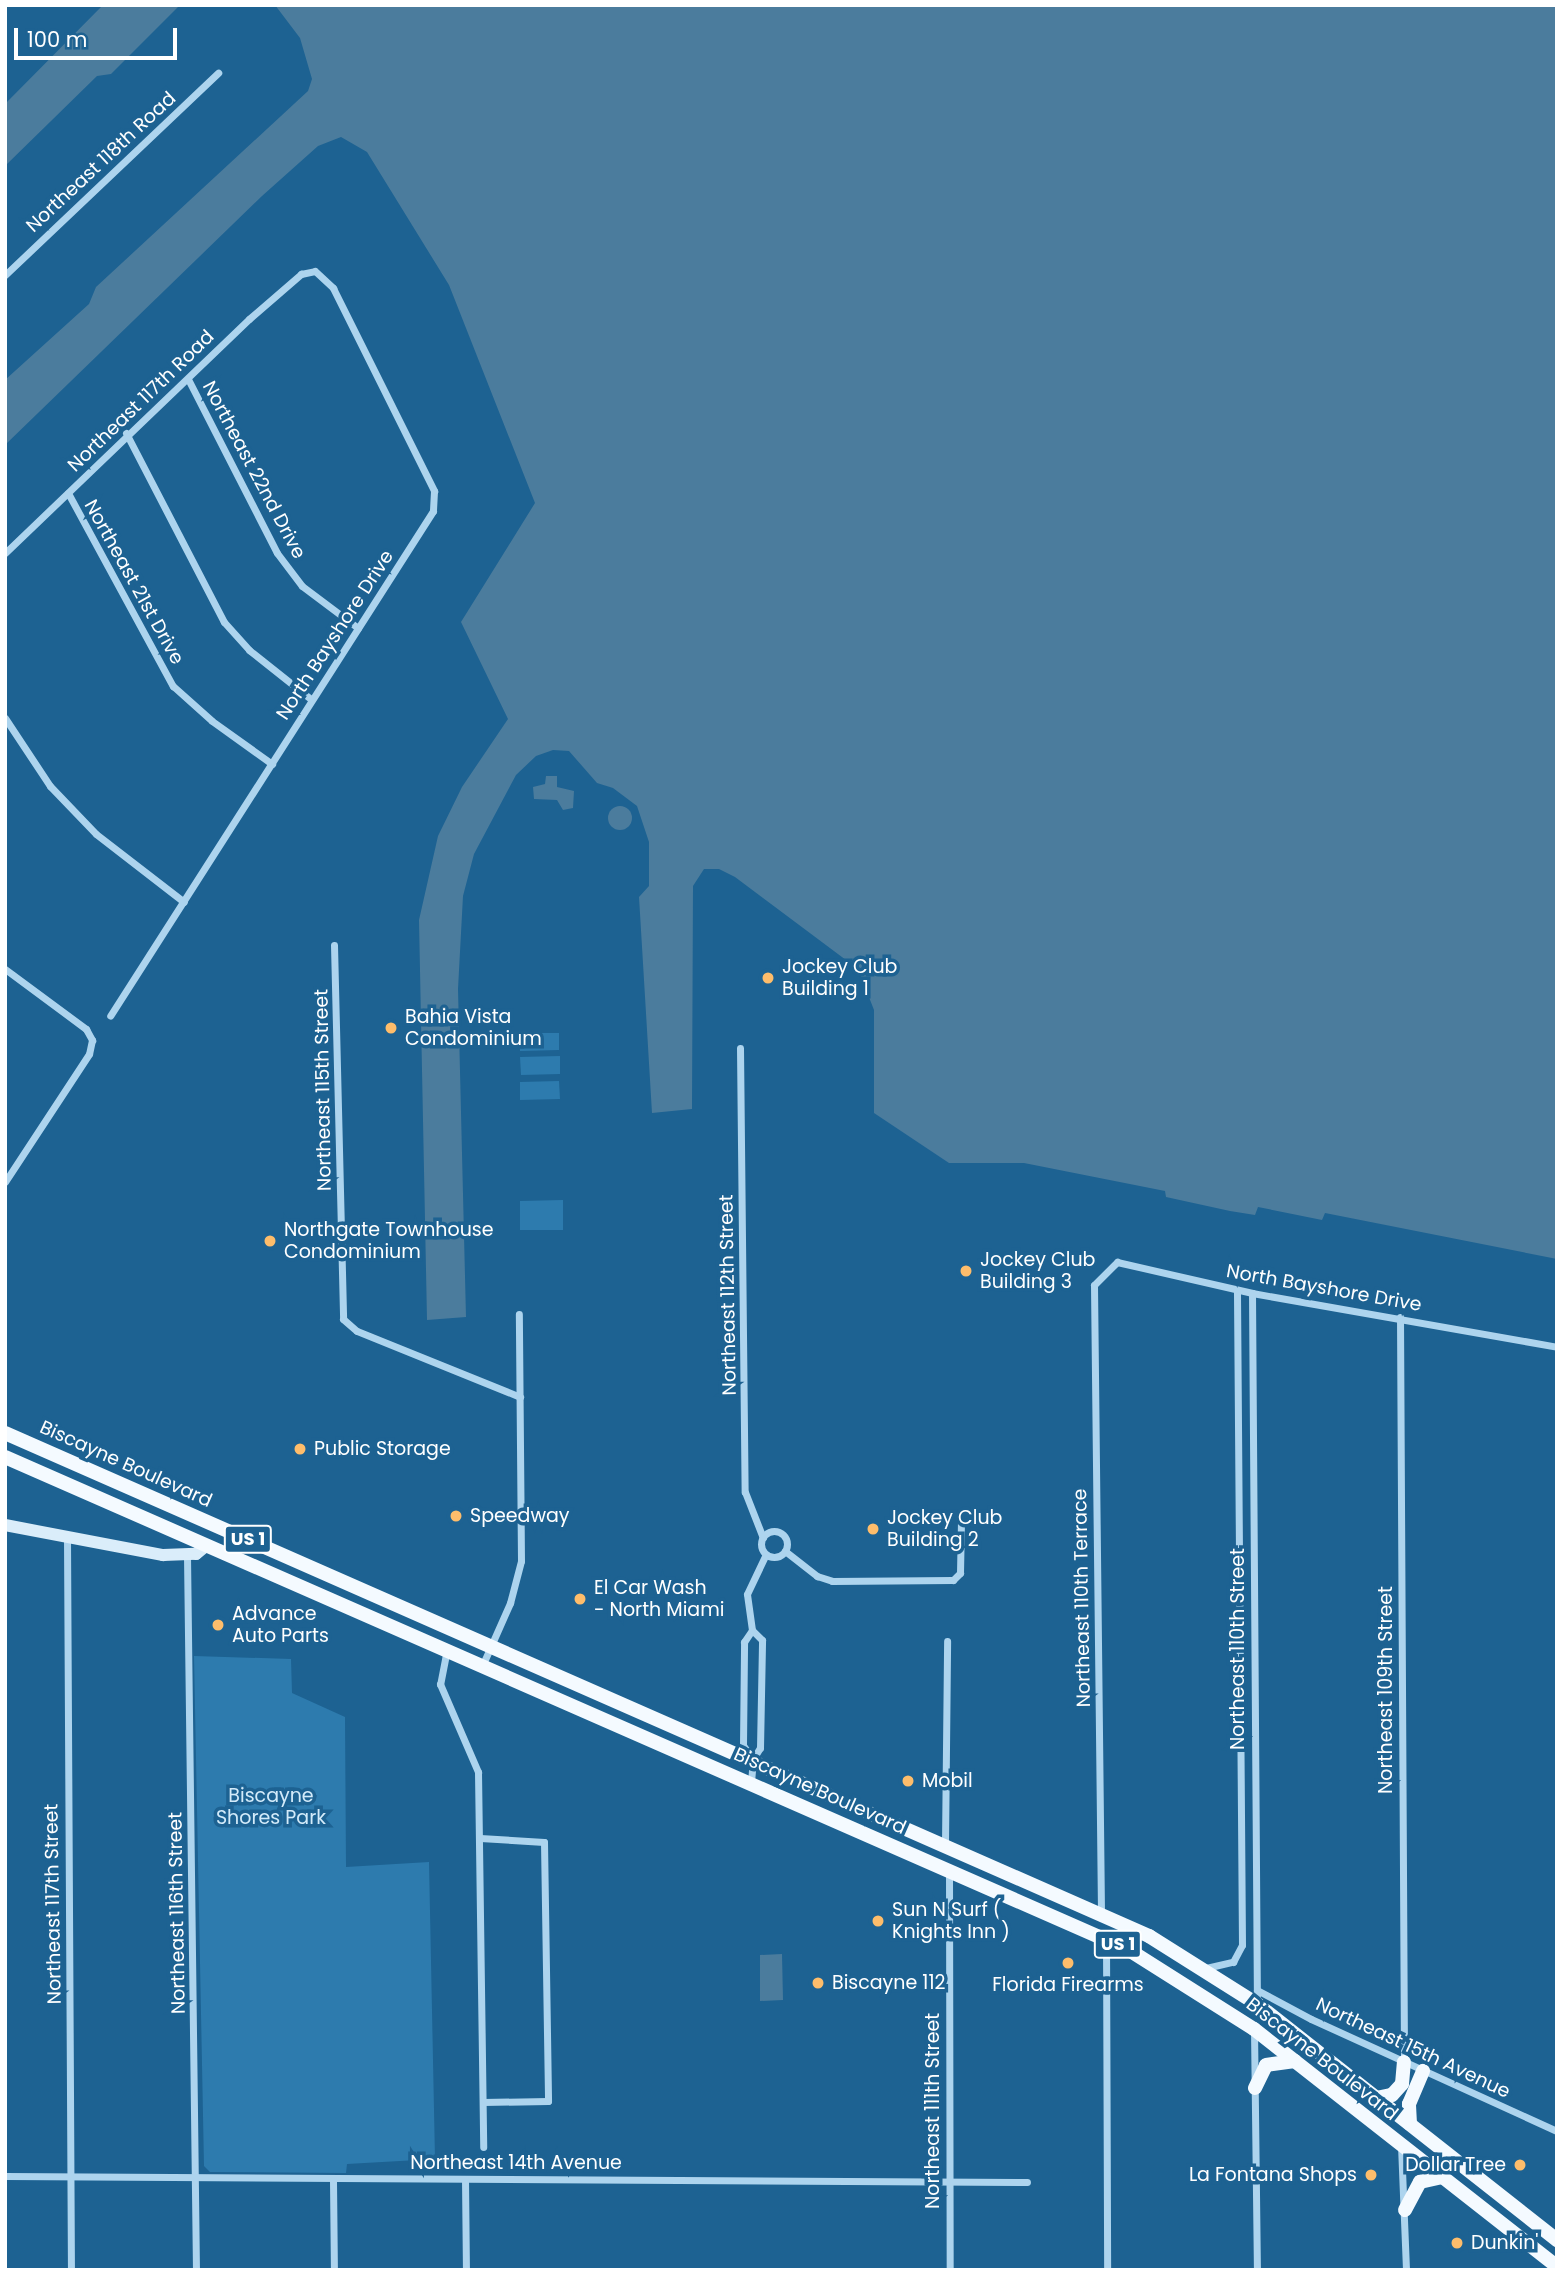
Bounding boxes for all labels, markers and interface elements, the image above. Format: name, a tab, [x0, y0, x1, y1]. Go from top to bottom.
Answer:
scale bar	[18, 14, 180, 58]
text: 100 m	[27, 25, 87, 54]
street label: Northeast 118th Road	[22, 87, 180, 237]
street label: Northeast 117th Road	[63, 325, 219, 477]
street label: Northeast 22nd Drive	[198, 377, 310, 563]
street label: Northeast 21st Drive	[79, 496, 189, 668]
street label: North Bayshore Drive	[272, 546, 398, 724]
place label: Jockey Club Building 1	[782, 956, 897, 1000]
marker: Jockey Club Building 1	[760, 970, 776, 986]
street label: Northeast 115th Street	[310, 989, 336, 1191]
place label: Bahia Vista Condominium	[405, 1006, 542, 1050]
marker: Bahia Vista Condominium	[383, 1020, 399, 1036]
street label: Northeast 112th Street	[715, 1194, 741, 1396]
place label: Northgate Townhouse Condominium	[284, 1219, 493, 1263]
marker: Northgate Townhouse Condominium	[262, 1233, 278, 1249]
place label: Jockey Club Building 3	[980, 1249, 1095, 1293]
street label: North Bayshore Drive	[1225, 1260, 1423, 1316]
marker: Jockey Club Building 3	[958, 1263, 974, 1279]
street label: Biscayne Boulevard	[36, 1416, 216, 1512]
place label: Public Storage	[314, 1438, 451, 1460]
marker: Public Storage	[292, 1441, 308, 1457]
street label: Northeast 110th Terrace	[1069, 1488, 1095, 1708]
place label: Speedway	[470, 1505, 570, 1527]
place label: Jockey Club Building 2	[887, 1507, 1002, 1551]
marker: Speedway	[448, 1508, 464, 1524]
marker: Jockey Club Building 2	[865, 1521, 881, 1537]
road number: US 1	[224, 1524, 272, 1554]
street label: Northeast 110th Street	[1227, 1548, 1249, 1750]
place label: El Car Wash - North Miami	[594, 1577, 724, 1621]
street label: Northeast 109th Street	[1375, 1586, 1397, 1794]
marker: El Car Wash - North Miami	[572, 1591, 588, 1607]
place label: Advance Auto Parts	[232, 1603, 329, 1647]
marker: Advance Auto Parts	[210, 1617, 226, 1633]
street label: Biscayne Boulevard	[730, 1743, 910, 1839]
place label: Mobil	[922, 1770, 973, 1792]
marker: Mobil	[900, 1773, 916, 1789]
park label: Biscayne Shores Park	[216, 1785, 326, 1829]
street label: Northeast 117th Street	[40, 1804, 66, 2004]
street label: Northeast 116th Street	[164, 1812, 190, 2014]
place label: Sun N Surf ( Knights Inn )	[892, 1899, 1010, 1943]
marker: Sun N Surf ( Knights Inn )	[870, 1913, 886, 1929]
road number: US 1	[1094, 1930, 1142, 1958]
marker: Florida Firearms	[1060, 1955, 1076, 1971]
place label: Biscayne 112	[832, 1972, 945, 1994]
place label: Florida Firearms	[992, 1974, 1144, 1996]
marker: Biscayne 112	[810, 1975, 826, 1991]
street label: Biscayne Boulevard	[1242, 1993, 1402, 2125]
street label: Northeast 15th Avenue	[1312, 1993, 1514, 2103]
street label: Northeast 111th Street	[922, 2013, 944, 2209]
street label: Northeast 14th Avenue	[410, 2152, 622, 2174]
place label: Dollar Tree	[1405, 2154, 1506, 2176]
marker: Dollar Tree	[1512, 2157, 1528, 2173]
place label: La Fontana Shops	[1189, 2164, 1357, 2186]
marker: La Fontana Shops	[1363, 2167, 1379, 2183]
place label: Dunkin'	[1471, 2232, 1538, 2254]
marker: Dunkin'	[1449, 2235, 1465, 2251]

